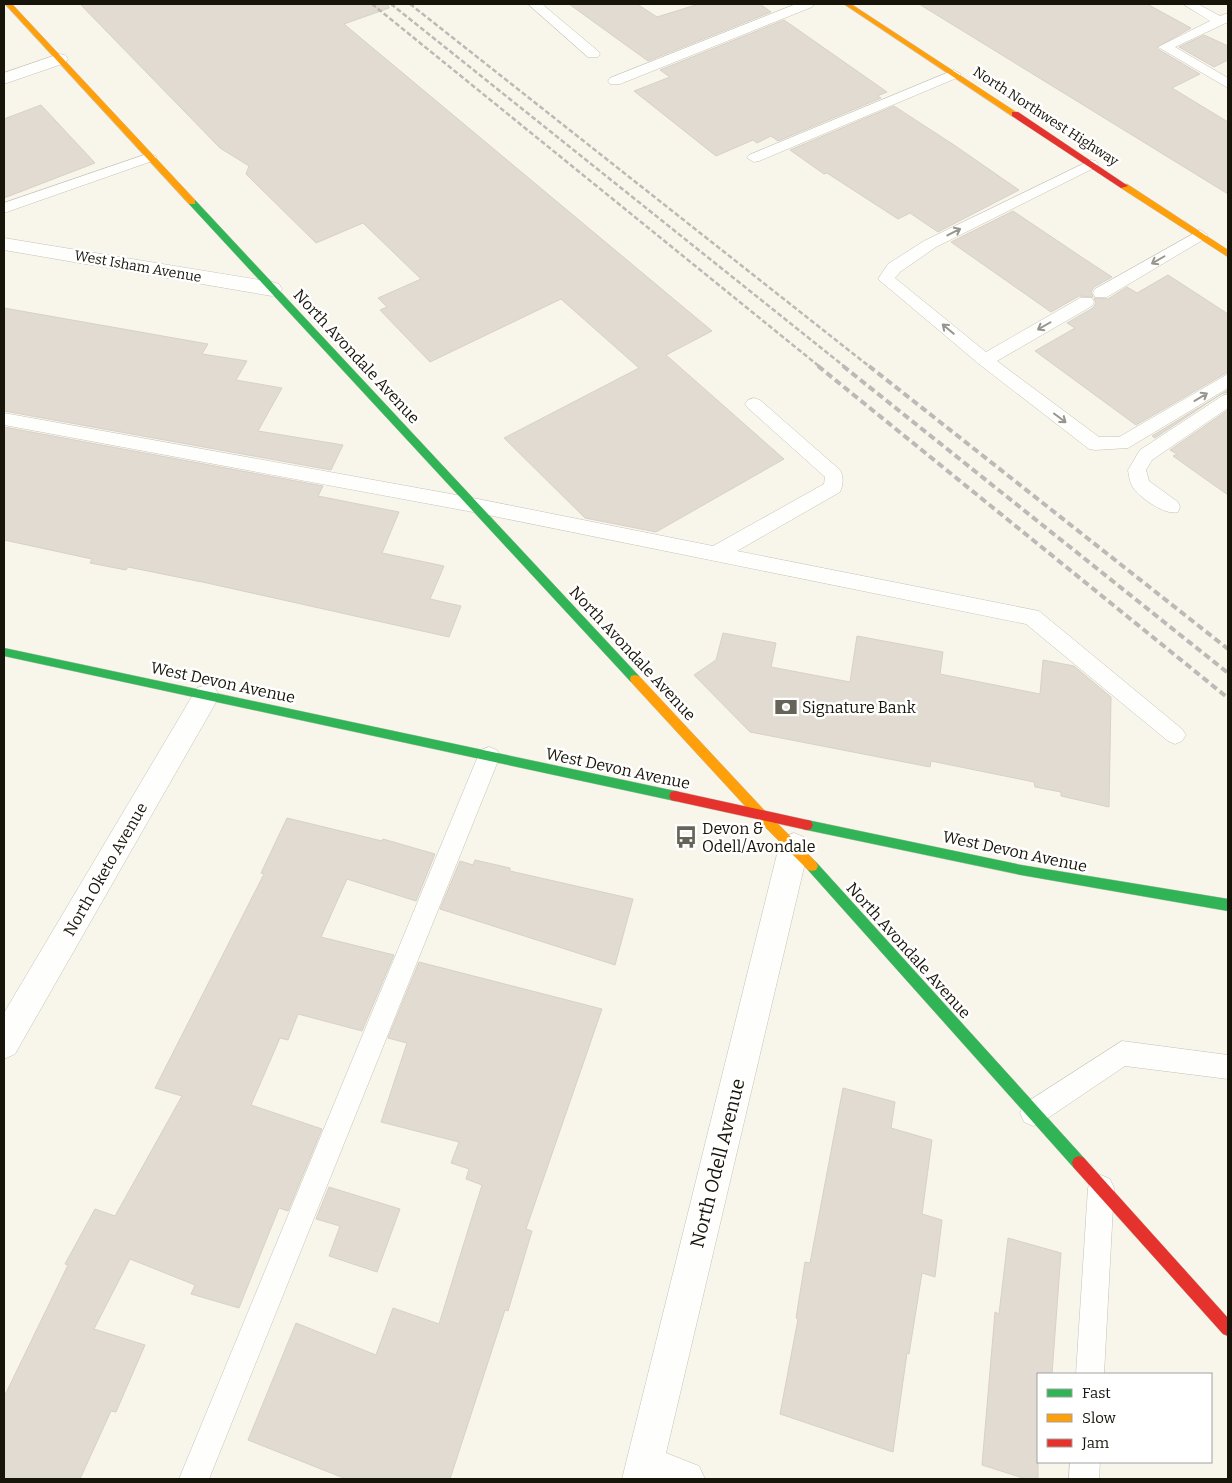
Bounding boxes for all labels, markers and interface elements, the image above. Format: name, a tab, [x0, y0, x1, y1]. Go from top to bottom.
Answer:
street label: North Northwest Highway	[970, 63, 1122, 170]
one-way arrow	[946, 227, 961, 236]
street label: West Isham Avenue	[73, 247, 203, 286]
one-way arrow	[1151, 255, 1166, 265]
street label: North Avondale Avenue	[290, 285, 424, 427]
one-way arrow	[1037, 322, 1051, 332]
one-way arrow	[941, 324, 954, 335]
one-way arrow	[1193, 391, 1207, 401]
one-way arrow	[1053, 412, 1066, 423]
street label: North Avondale Avenue	[566, 582, 700, 724]
street label: West Devon Avenue	[149, 658, 297, 707]
bank icon: Signature Bank	[773, 694, 799, 720]
place label: Signature Bank	[802, 698, 916, 717]
street label: West Devon Avenue	[544, 744, 692, 793]
street label: North Oketo Avenue	[60, 799, 151, 939]
place label: Devon & Odell/Avondale	[702, 819, 815, 856]
bus stop icon: Devon & Odell/Avondale	[673, 824, 699, 850]
street label: West Devon Avenue	[941, 827, 1089, 876]
street label: North Avondale Avenue	[843, 878, 975, 1022]
street label: North Odell Avenue	[685, 1076, 750, 1250]
legend	[1037, 1373, 1212, 1463]
text: Fast	[1082, 1384, 1111, 1402]
text: Slow	[1082, 1409, 1117, 1427]
text: Jam	[1081, 1434, 1110, 1452]

